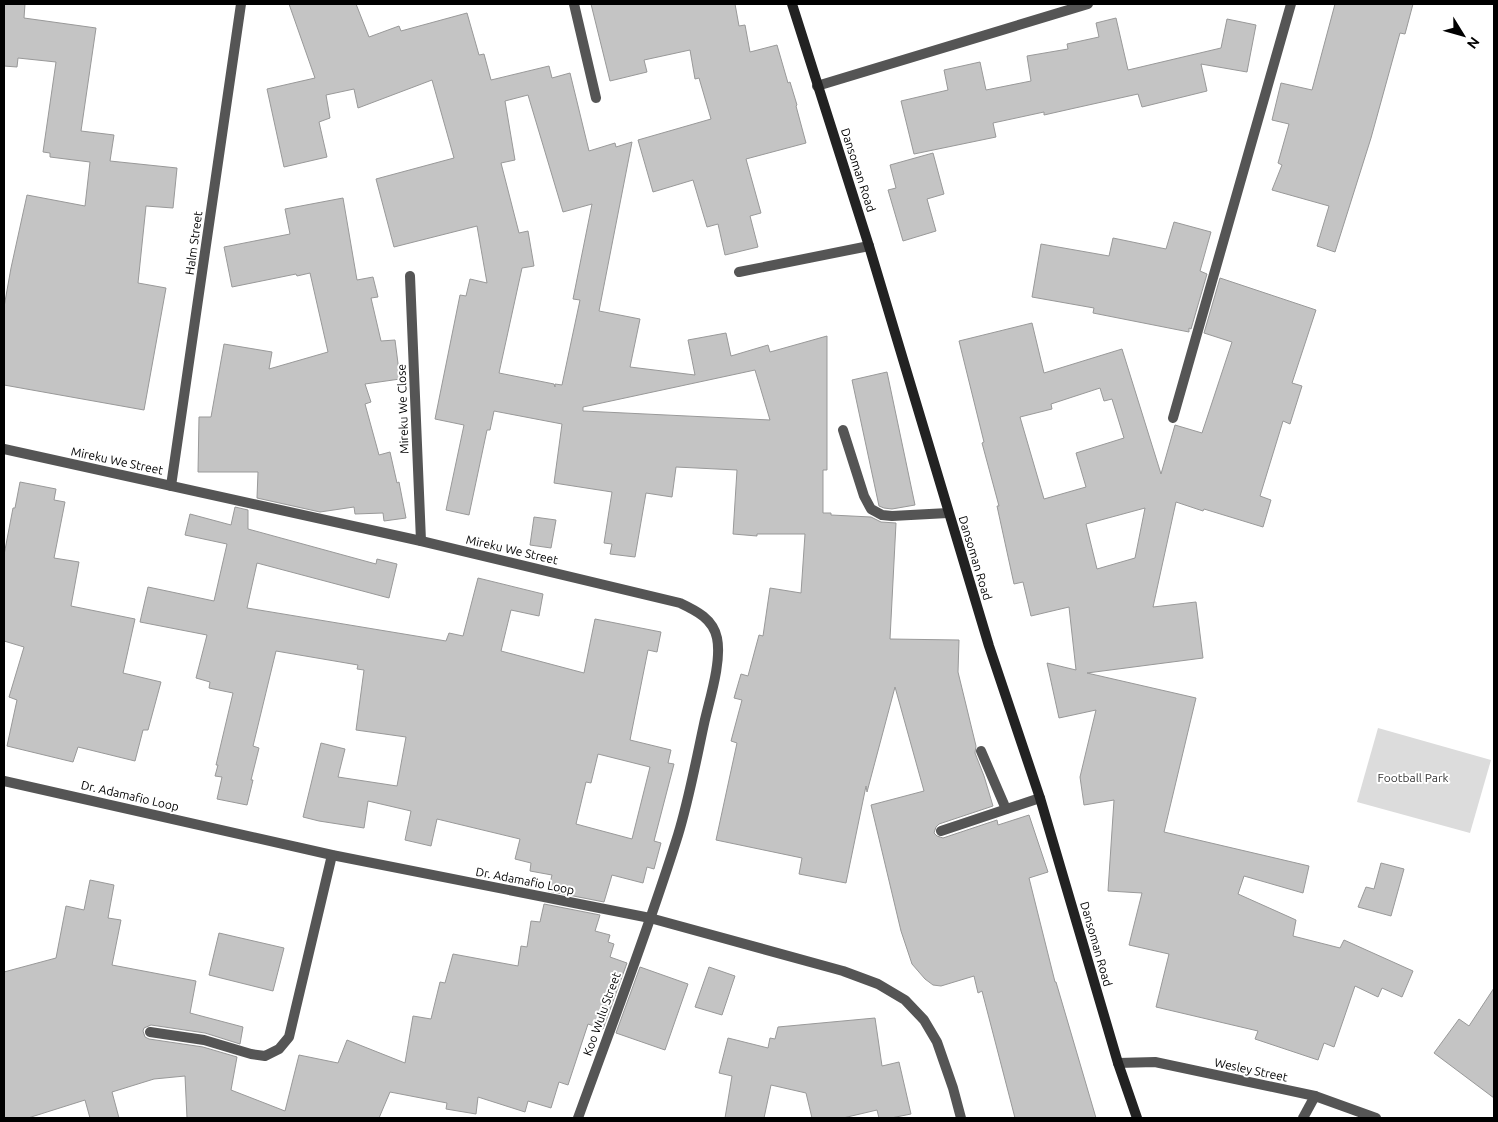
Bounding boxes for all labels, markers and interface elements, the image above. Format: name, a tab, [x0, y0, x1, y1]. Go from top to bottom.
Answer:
north arrow	[1438, 10, 1488, 60]
text: N	[1464, 34, 1483, 52]
street label: Dansoman Road	[839, 126, 878, 213]
street label: Halm Street	[183, 210, 204, 276]
street label: Mireku We Close	[394, 364, 411, 454]
street label: Mireku We Street	[70, 444, 165, 477]
street label: Dansoman Road	[956, 514, 994, 602]
street label: Mireku We Street	[465, 533, 560, 566]
park label: Football Park	[1377, 771, 1449, 784]
street label: Dr. Adamafio Loop	[80, 778, 180, 813]
street label: Dr. Adamafio Loop	[475, 865, 575, 896]
street label: Dansoman Road	[1078, 900, 1115, 988]
street label: Koo Wulu Street	[580, 970, 623, 1057]
street label: Wesley Street	[1213, 1055, 1289, 1084]

